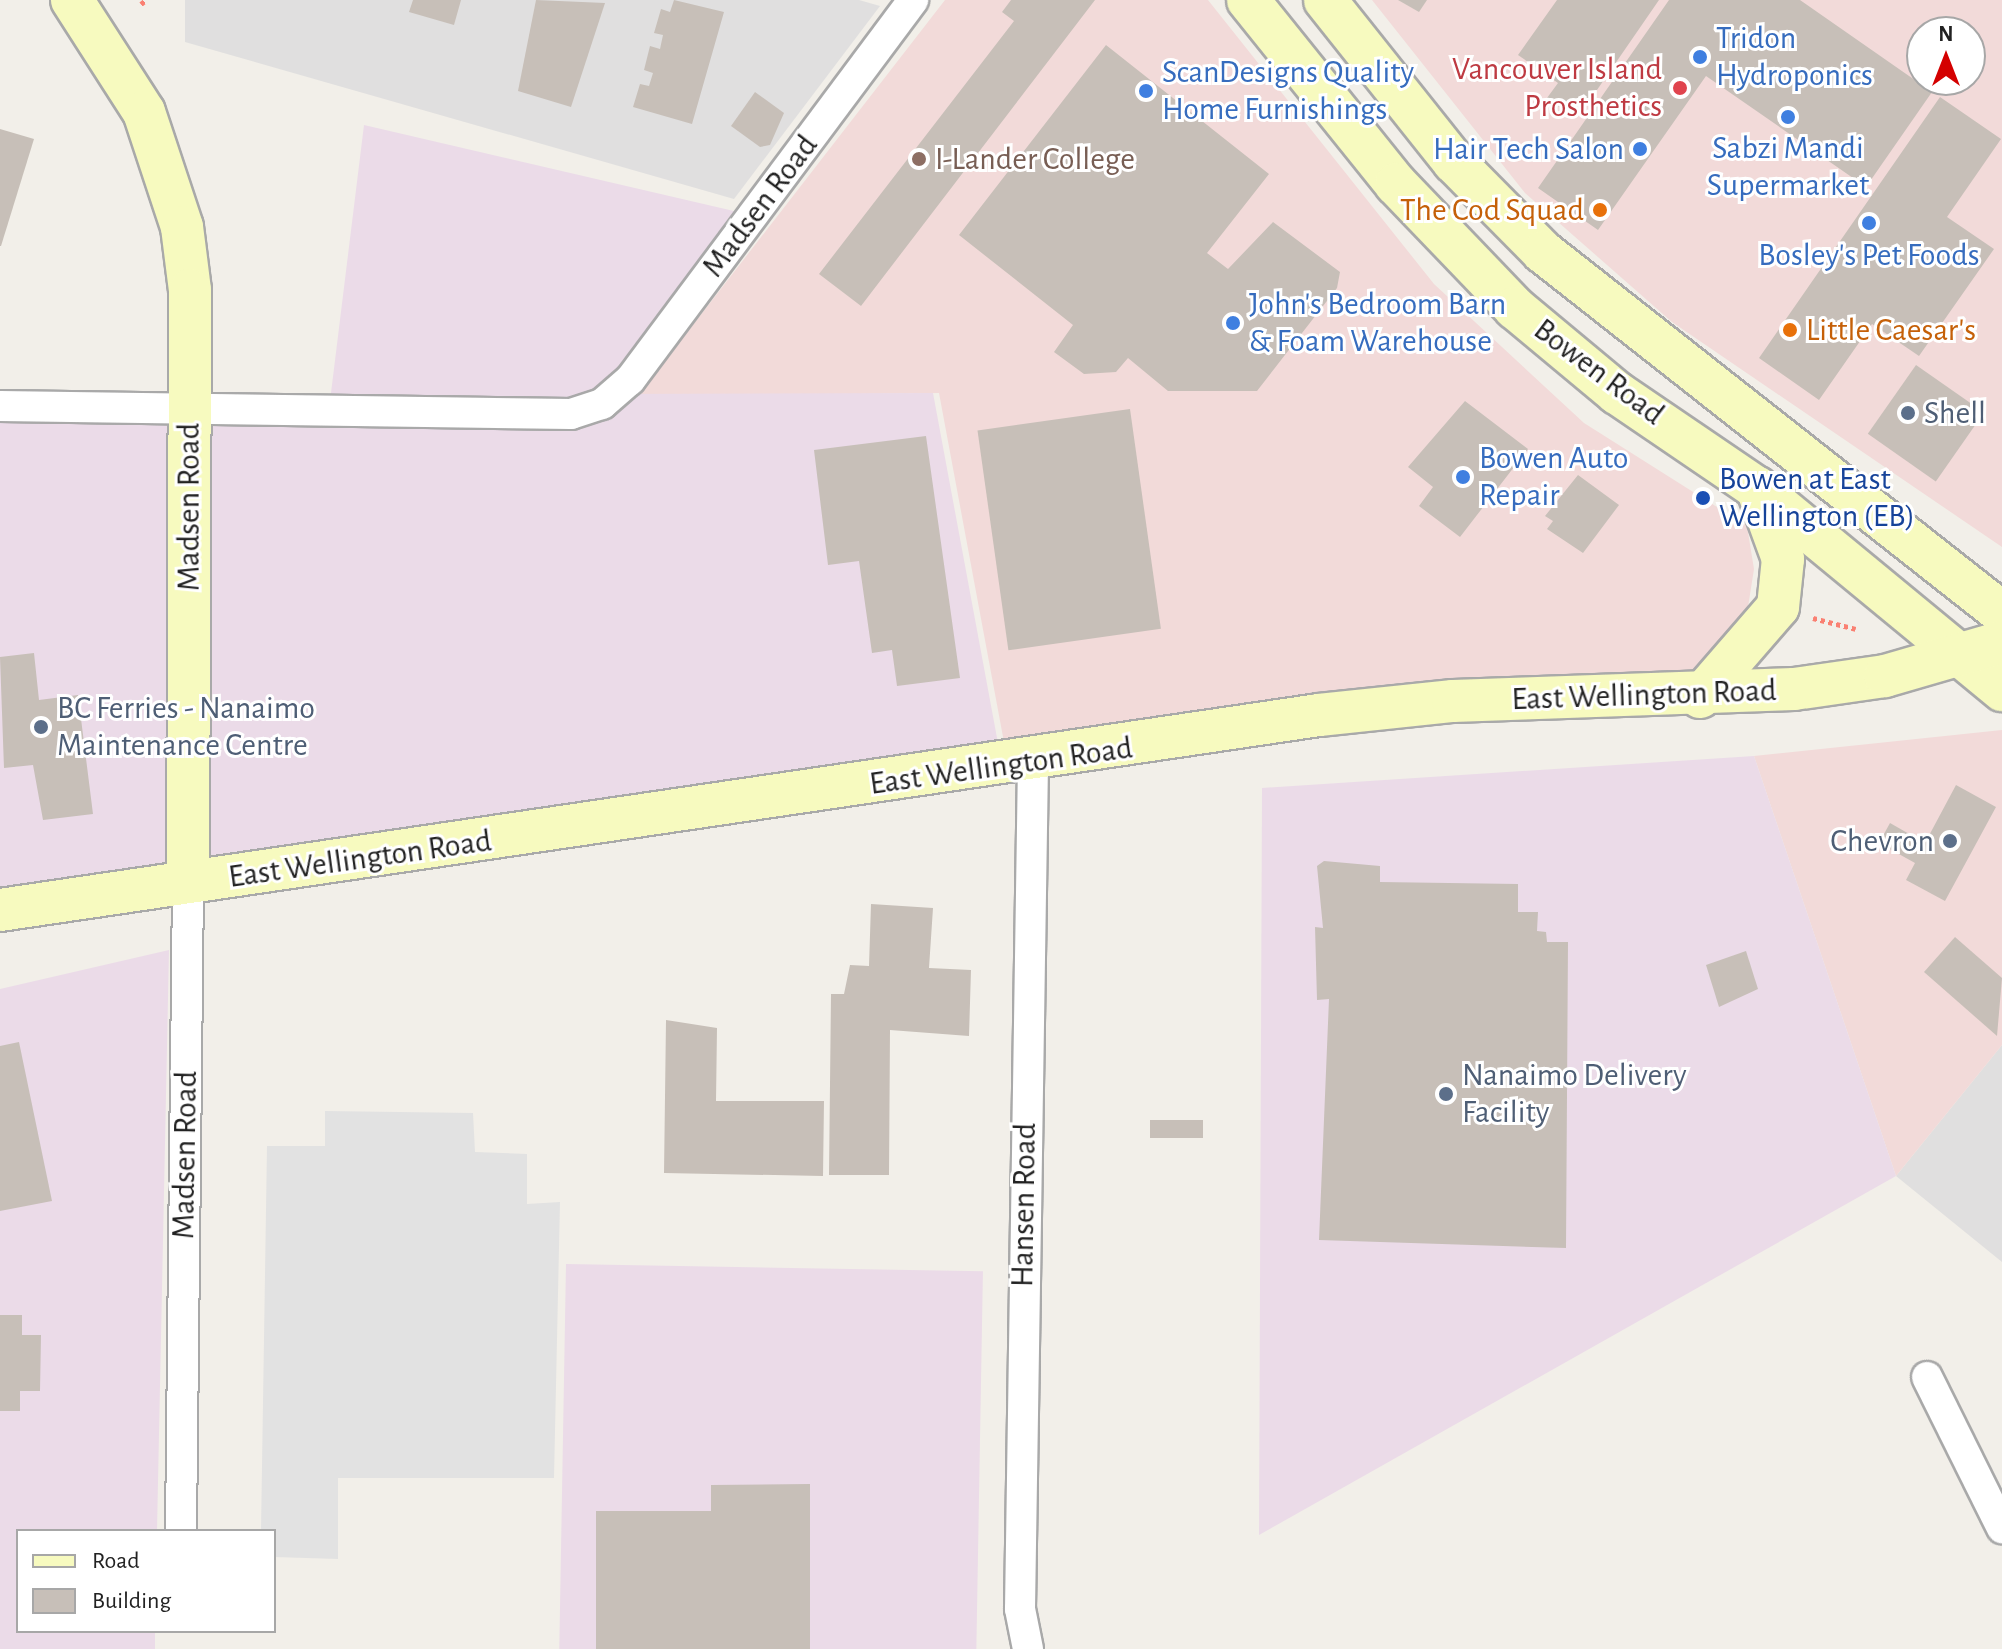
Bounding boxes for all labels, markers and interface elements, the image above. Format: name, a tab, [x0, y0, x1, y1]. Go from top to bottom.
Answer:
north arrow	[1906, 16, 1986, 96]
place label: Tridon Hydroponics	[1716, 20, 1873, 95]
text: N	[1938, 23, 1954, 45]
marker: Tridon Hydroponics	[1691, 48, 1709, 66]
place label: Vancouver Island Prosthetics	[1452, 51, 1662, 126]
place label: ScanDesigns Quality Home Furnishings	[1162, 54, 1414, 129]
marker: Vancouver Island Prosthetics	[1669, 77, 1691, 99]
marker: ScanDesigns Quality Home Furnishings	[1137, 82, 1155, 100]
marker: Sabzi Mandi Supermarket	[1779, 108, 1797, 126]
street label: Madsen Road	[694, 127, 826, 285]
place label: Hair Tech Salon	[1433, 130, 1624, 168]
place label: Sabzi Mandi Supermarket	[1707, 130, 1869, 205]
place label: I-Lander College	[935, 140, 1135, 178]
marker: Hair Tech Salon	[1631, 140, 1649, 158]
marker: I-Lander College	[910, 150, 928, 168]
place label: The Cod Squad	[1400, 191, 1584, 229]
marker: The Cod Squad	[1591, 201, 1609, 219]
marker: Bosley's Pet Foods	[1860, 214, 1878, 232]
place label: Bosley's Pet Foods	[1758, 236, 1980, 274]
place label: John's Bedroom Barn & Foam Warehouse	[1249, 286, 1506, 361]
street label: Bowen Road	[1526, 310, 1672, 434]
place label: Little Caesar's	[1806, 311, 1976, 349]
marker: John's Bedroom Barn & Foam Warehouse	[1224, 314, 1242, 332]
marker: Little Caesar's	[1781, 321, 1799, 339]
place label: Shell	[1924, 394, 1986, 432]
marker: Shell	[1899, 404, 1917, 422]
street label: Madsen Road	[170, 423, 208, 591]
place label: Bowen Auto Repair	[1479, 440, 1628, 515]
place label: Bowen at East Wellington (EB)	[1719, 461, 1915, 536]
marker: Bowen Auto Repair	[1454, 468, 1472, 486]
marker: Bowen at East Wellington (EB)	[1694, 489, 1712, 507]
street label: East Wellington Road	[1511, 671, 1777, 719]
place label: BC Ferries - Nanaimo Maintenance Centre	[57, 690, 315, 765]
marker: BC Ferries - Nanaimo Maintenance Centre	[32, 718, 50, 736]
street label: East Wellington Road	[867, 729, 1135, 803]
street label: East Wellington Road	[226, 822, 494, 896]
place label: Chevron	[1830, 822, 1934, 860]
marker: Chevron	[1941, 832, 1959, 850]
place label: Nanaimo Delivery Facility	[1462, 1057, 1687, 1132]
street label: Madsen Road	[164, 1071, 206, 1239]
marker: Nanaimo Delivery Facility	[1437, 1085, 1455, 1103]
street label: Hansen Road	[1003, 1123, 1045, 1287]
legend	[16, 1529, 276, 1633]
text: Road	[92, 1549, 140, 1573]
text: Building	[92, 1589, 171, 1613]

